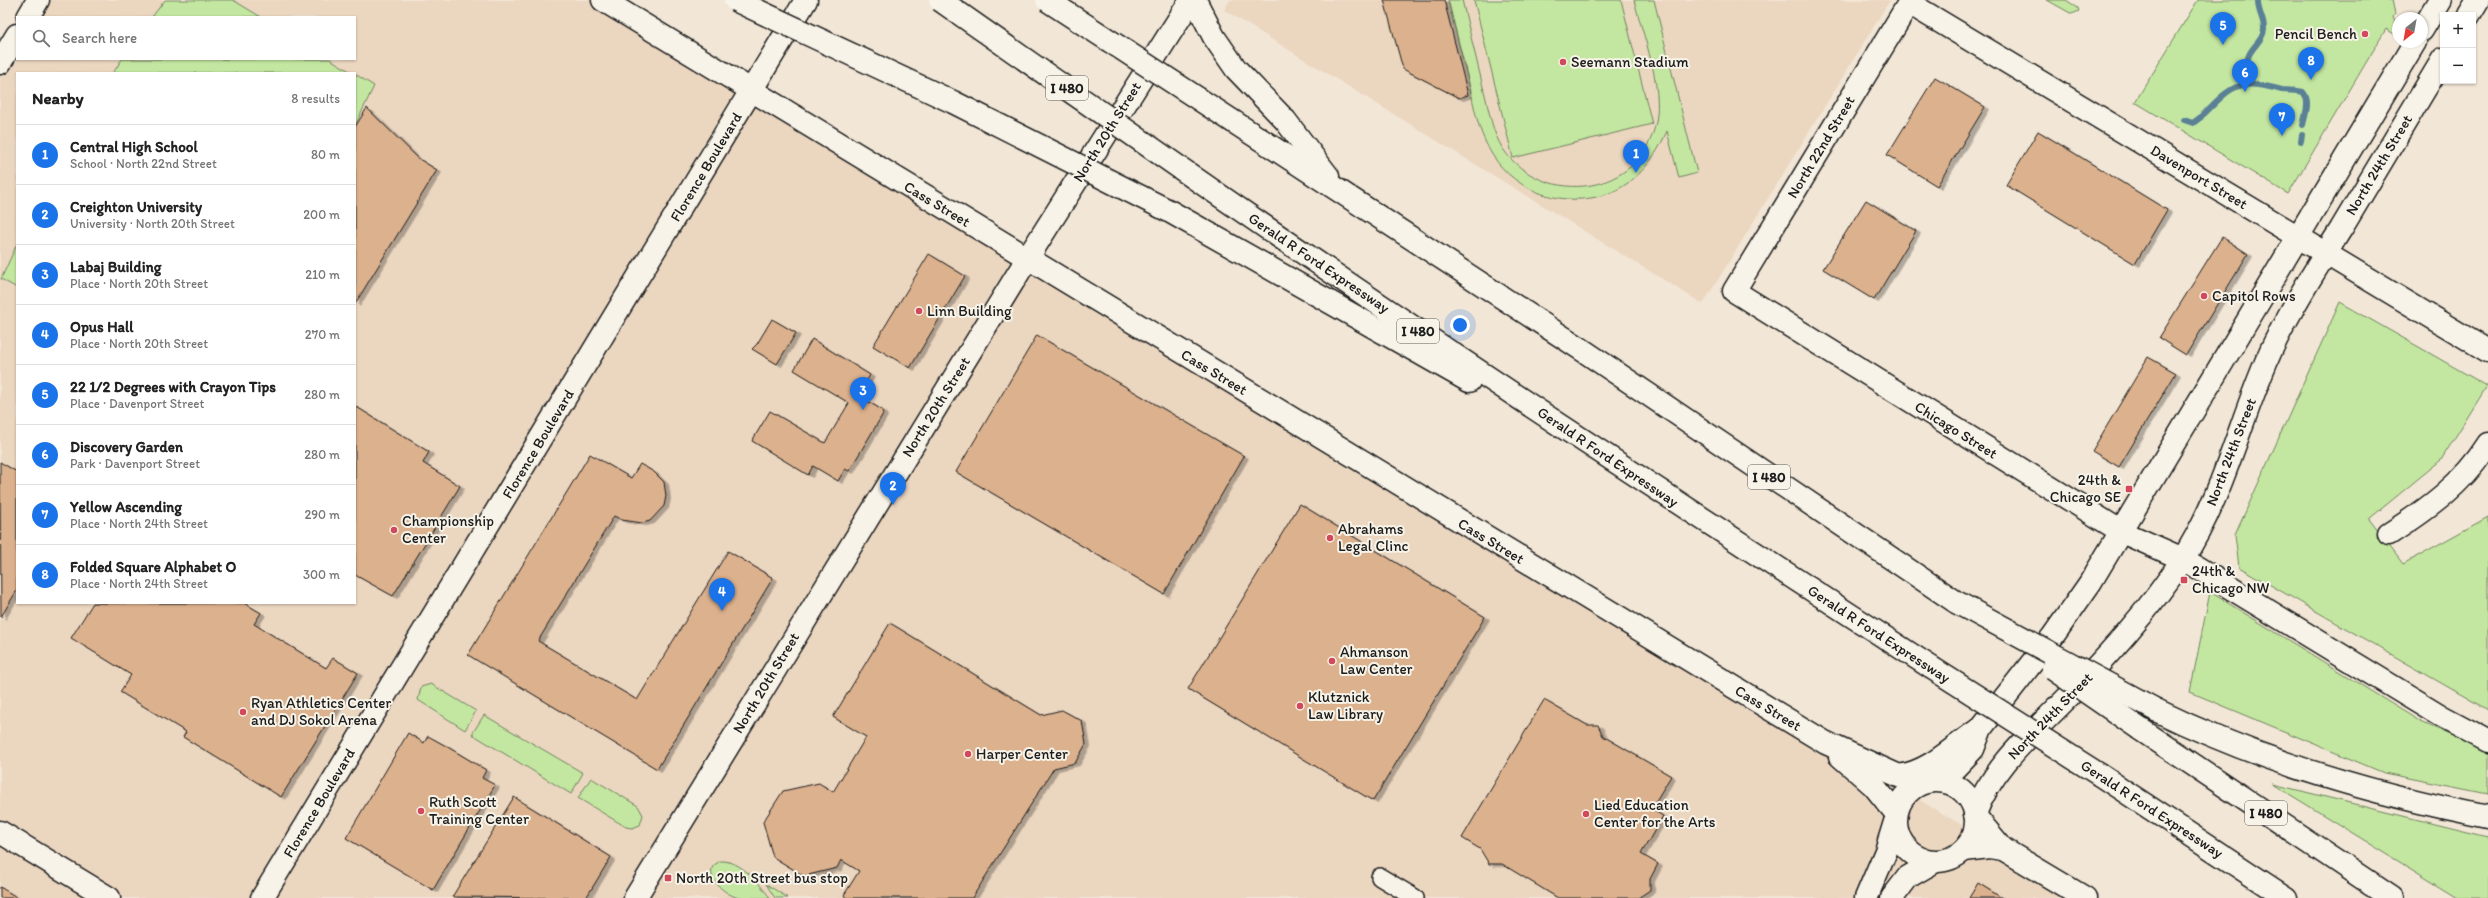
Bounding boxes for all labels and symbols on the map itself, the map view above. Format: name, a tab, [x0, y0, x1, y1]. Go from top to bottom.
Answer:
pin: 5	[2210, 12, 2236, 45]
north arrow	[2392, 12, 2428, 48]
place label: Pencil Bench	[2275, 25, 2357, 43]
marker: Pencil Bench	[2360, 29, 2370, 39]
pin: 8	[2298, 47, 2324, 80]
place label: Seemann Stadium	[1571, 53, 1689, 71]
marker: Seemann Stadium	[1558, 57, 1568, 67]
pin: 6	[2232, 59, 2258, 92]
road number: I 480	[1046, 76, 1088, 100]
street label: North 20th Street	[1069, 78, 1145, 185]
street label: North 22nd Street	[1783, 92, 1859, 201]
pin: 7	[2269, 103, 2295, 136]
street label: Florence Boulevard	[666, 109, 746, 225]
street label: North 24th Street	[2342, 111, 2416, 219]
pin: 1	[1623, 140, 1649, 173]
street label: Davenport Street	[2147, 141, 2251, 213]
street label: Cass Street	[901, 177, 974, 231]
street label: Gerald R Ford Expressway	[1245, 209, 1393, 317]
place label: Capitol Rows	[2212, 287, 2296, 305]
marker: Capitol Rows	[2199, 291, 2209, 301]
place label: Linn Building	[927, 302, 1012, 320]
marker: Linn Building	[914, 306, 924, 316]
your location	[1450, 315, 1470, 335]
road number: I 480	[1397, 319, 1439, 343]
street label: Cass Street	[1178, 345, 1251, 399]
street label: North 20th Street	[898, 353, 974, 460]
pin: 3	[850, 377, 876, 410]
street label: Florence Boulevard	[498, 386, 578, 502]
street label: North 24th Street	[2202, 395, 2260, 509]
street label: Chicago Street	[1911, 397, 2001, 463]
street label: Gerald R Ford Expressway	[1534, 403, 1682, 511]
road number: I 480	[1748, 465, 1790, 489]
place label: 24th & Chicago SE	[2050, 471, 2121, 506]
pin: 2	[880, 472, 906, 505]
marker: 24th & Chicago SE	[2124, 484, 2134, 494]
place label: Championship Center	[402, 512, 494, 547]
street label: Cass Street	[1455, 514, 1528, 568]
place label: Abrahams Legal Clinc	[1338, 520, 1409, 555]
marker: Championship Center	[389, 525, 399, 535]
marker: Abrahams Legal Clinc	[1325, 533, 1335, 543]
place label: 24th & Chicago NW	[2192, 562, 2270, 597]
marker: 24th & Chicago NW	[2179, 575, 2189, 585]
pin: 4	[709, 578, 735, 611]
street label: Gerald R Ford Expressway	[1804, 581, 1954, 687]
street label: North 20th Street	[729, 629, 803, 737]
place label: Ahmanson Law Center	[1340, 643, 1413, 678]
marker: Ahmanson Law Center	[1327, 656, 1337, 666]
street label: North 24th Street	[2004, 668, 2096, 763]
street label: Cass Street	[1732, 681, 1805, 735]
place label: Klutznick Law Library	[1308, 688, 1383, 723]
place label: Ryan Athletics Center and DJ Sokol Arena	[251, 694, 392, 729]
marker: Klutznick Law Library	[1295, 701, 1305, 711]
marker: Ryan Athletics Center and DJ Sokol Arena	[238, 707, 248, 717]
street label: Florence Boulevard	[279, 745, 359, 861]
place label: Harper Center	[976, 745, 1068, 763]
marker: Harper Center	[963, 749, 973, 759]
street label: Gerald R Ford Expressway	[2077, 756, 2227, 862]
place label: Ruth Scott Training Center	[429, 793, 529, 828]
place label: Lied Education Center for the Arts	[1594, 796, 1716, 831]
road number: I 480	[2245, 801, 2287, 825]
marker: Ruth Scott Training Center	[416, 806, 426, 816]
marker: Lied Education Center for the Arts	[1581, 809, 1591, 819]
place label: North 20th Street bus stop	[676, 869, 848, 887]
marker: North 20th Street bus stop	[663, 873, 673, 883]

